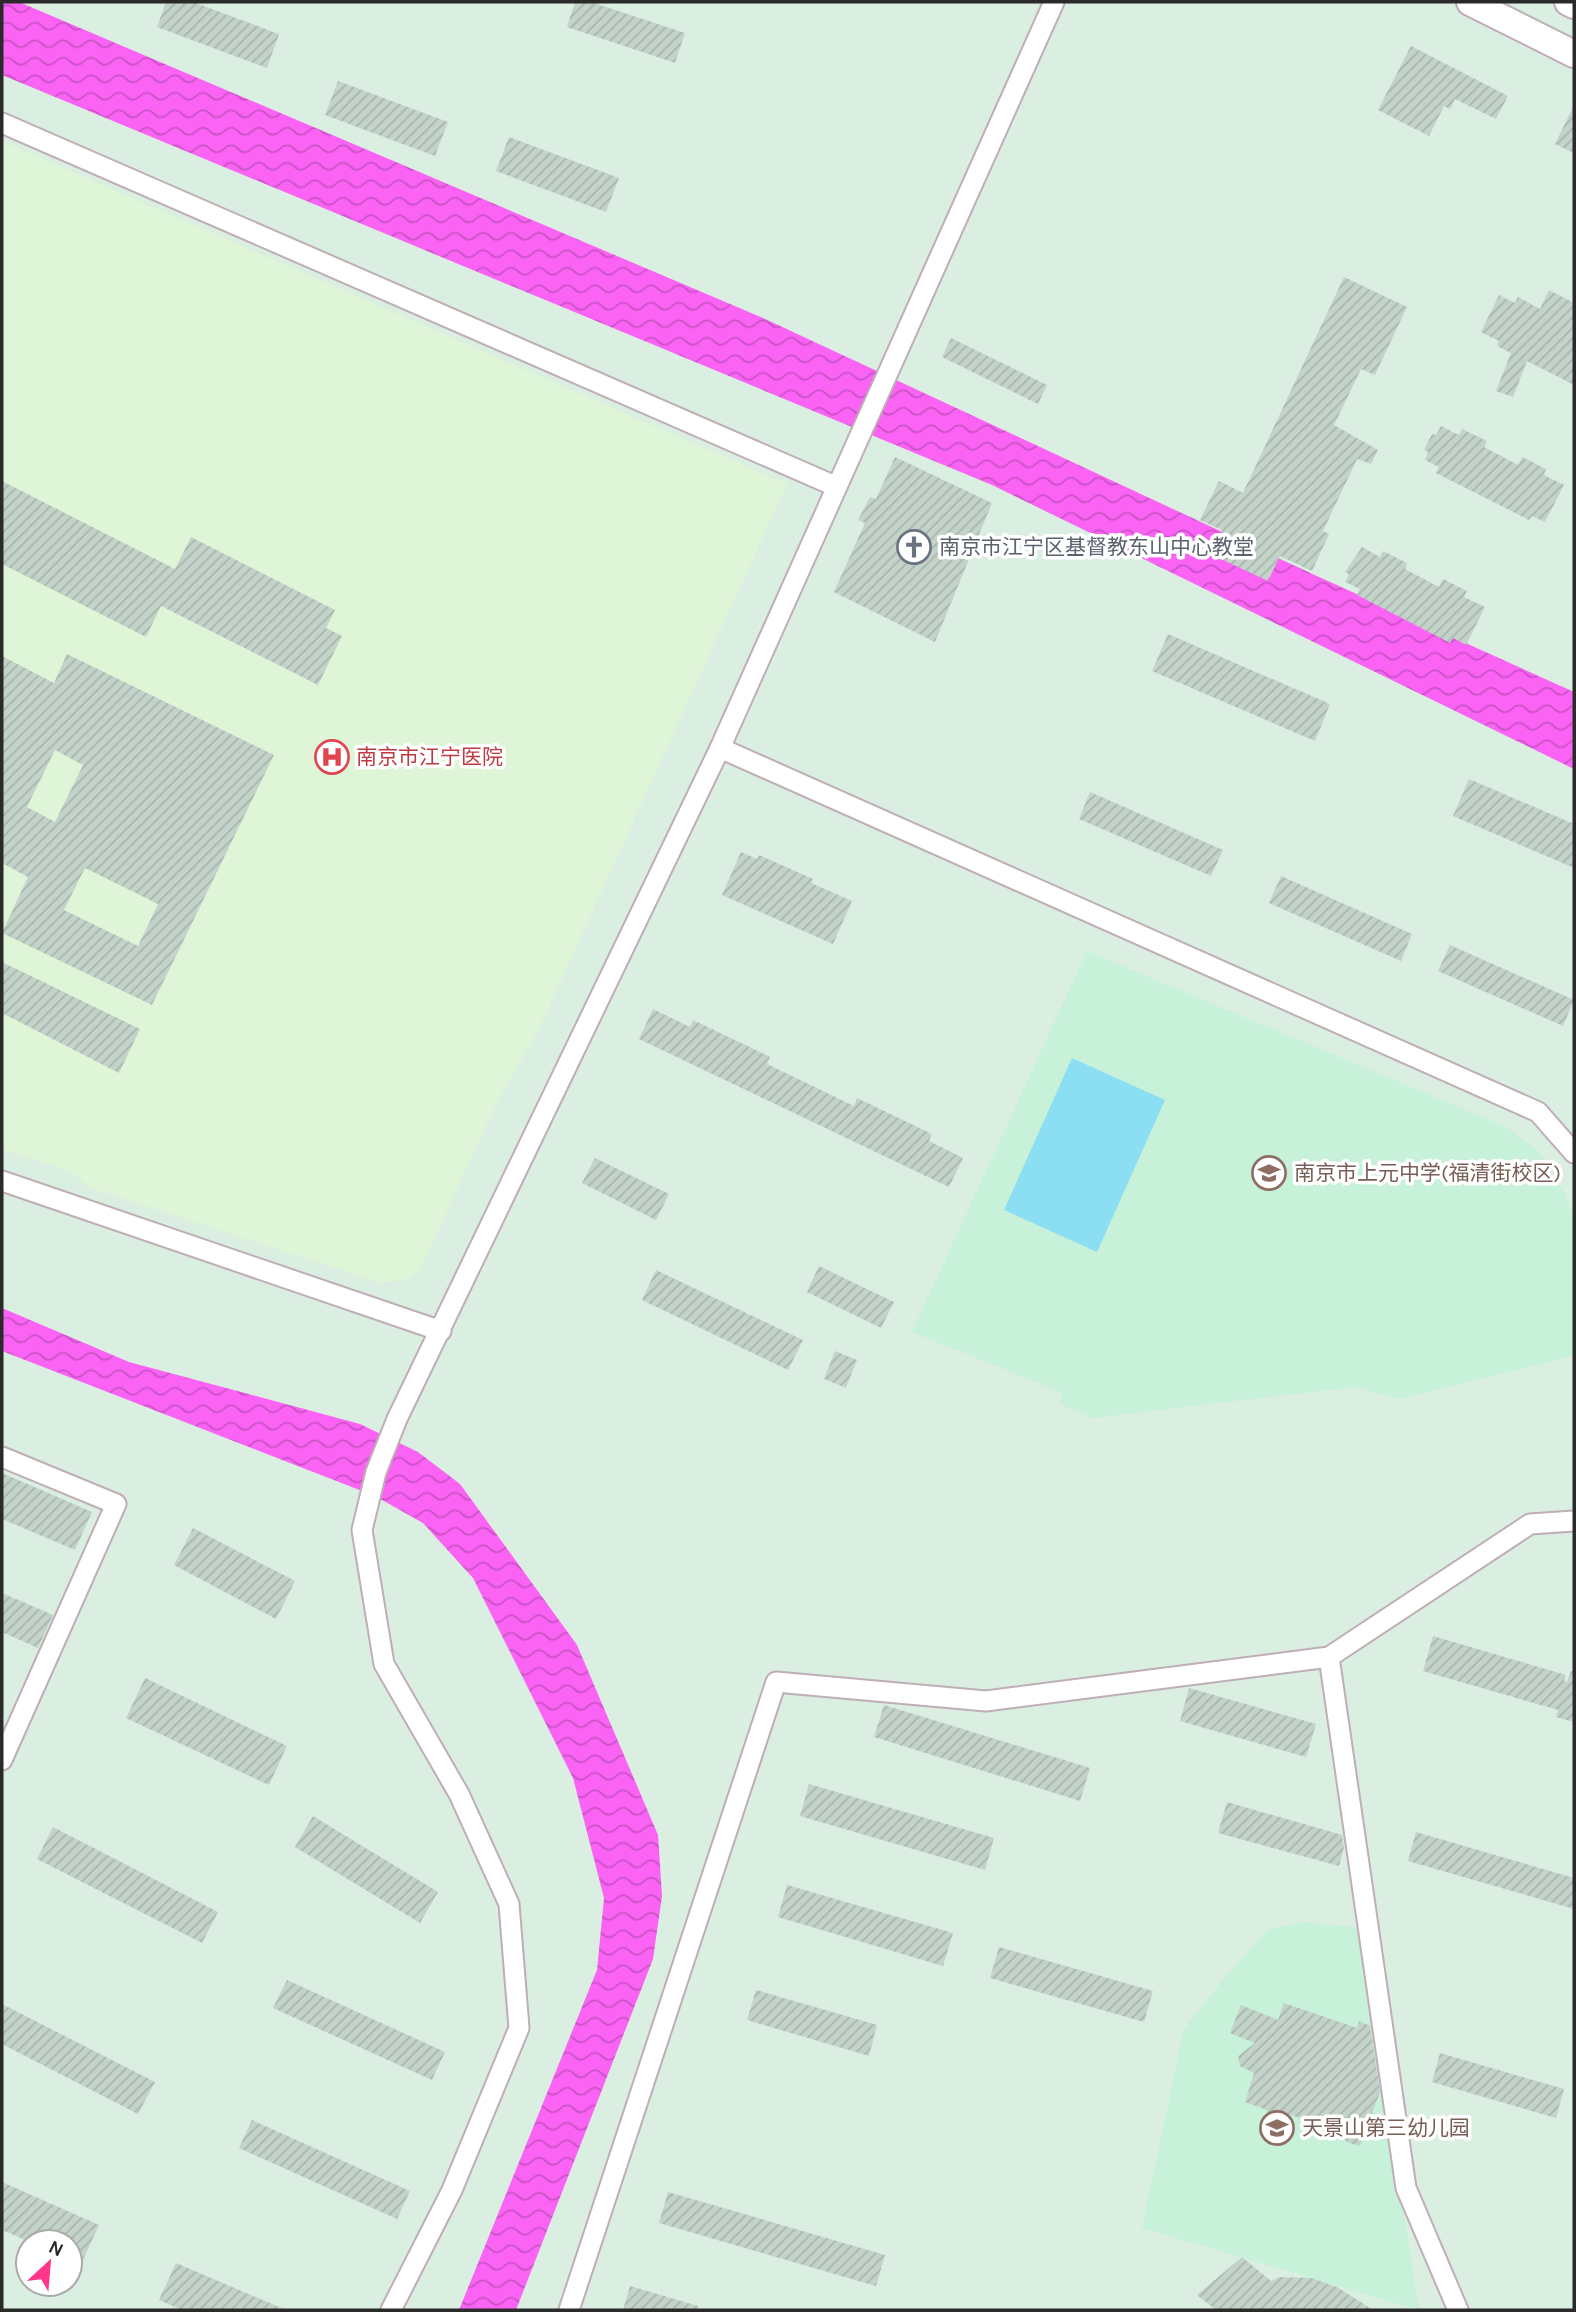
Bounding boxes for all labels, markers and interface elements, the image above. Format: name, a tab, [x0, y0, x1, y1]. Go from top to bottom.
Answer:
church icon: 南京市江宁区基督教东山中心教堂	[895, 528, 933, 566]
place label: 南京市江宁区基督教东山中心教堂	[939, 535, 1254, 559]
hospital icon: 南京市江宁医院	[313, 738, 351, 776]
place label: 南京市江宁医院	[356, 745, 503, 769]
school or university icon: 南京市上元中学(福清街校区)	[1250, 1154, 1288, 1192]
place label: 南京市上元中学(福清街校区)	[1294, 1161, 1561, 1185]
school or university icon: 天景山第三幼儿园	[1258, 2109, 1296, 2147]
place label: 天景山第三幼儿园	[1302, 2116, 1470, 2140]
north arrow	[14, 2228, 84, 2298]
text: N	[45, 2236, 67, 2261]

